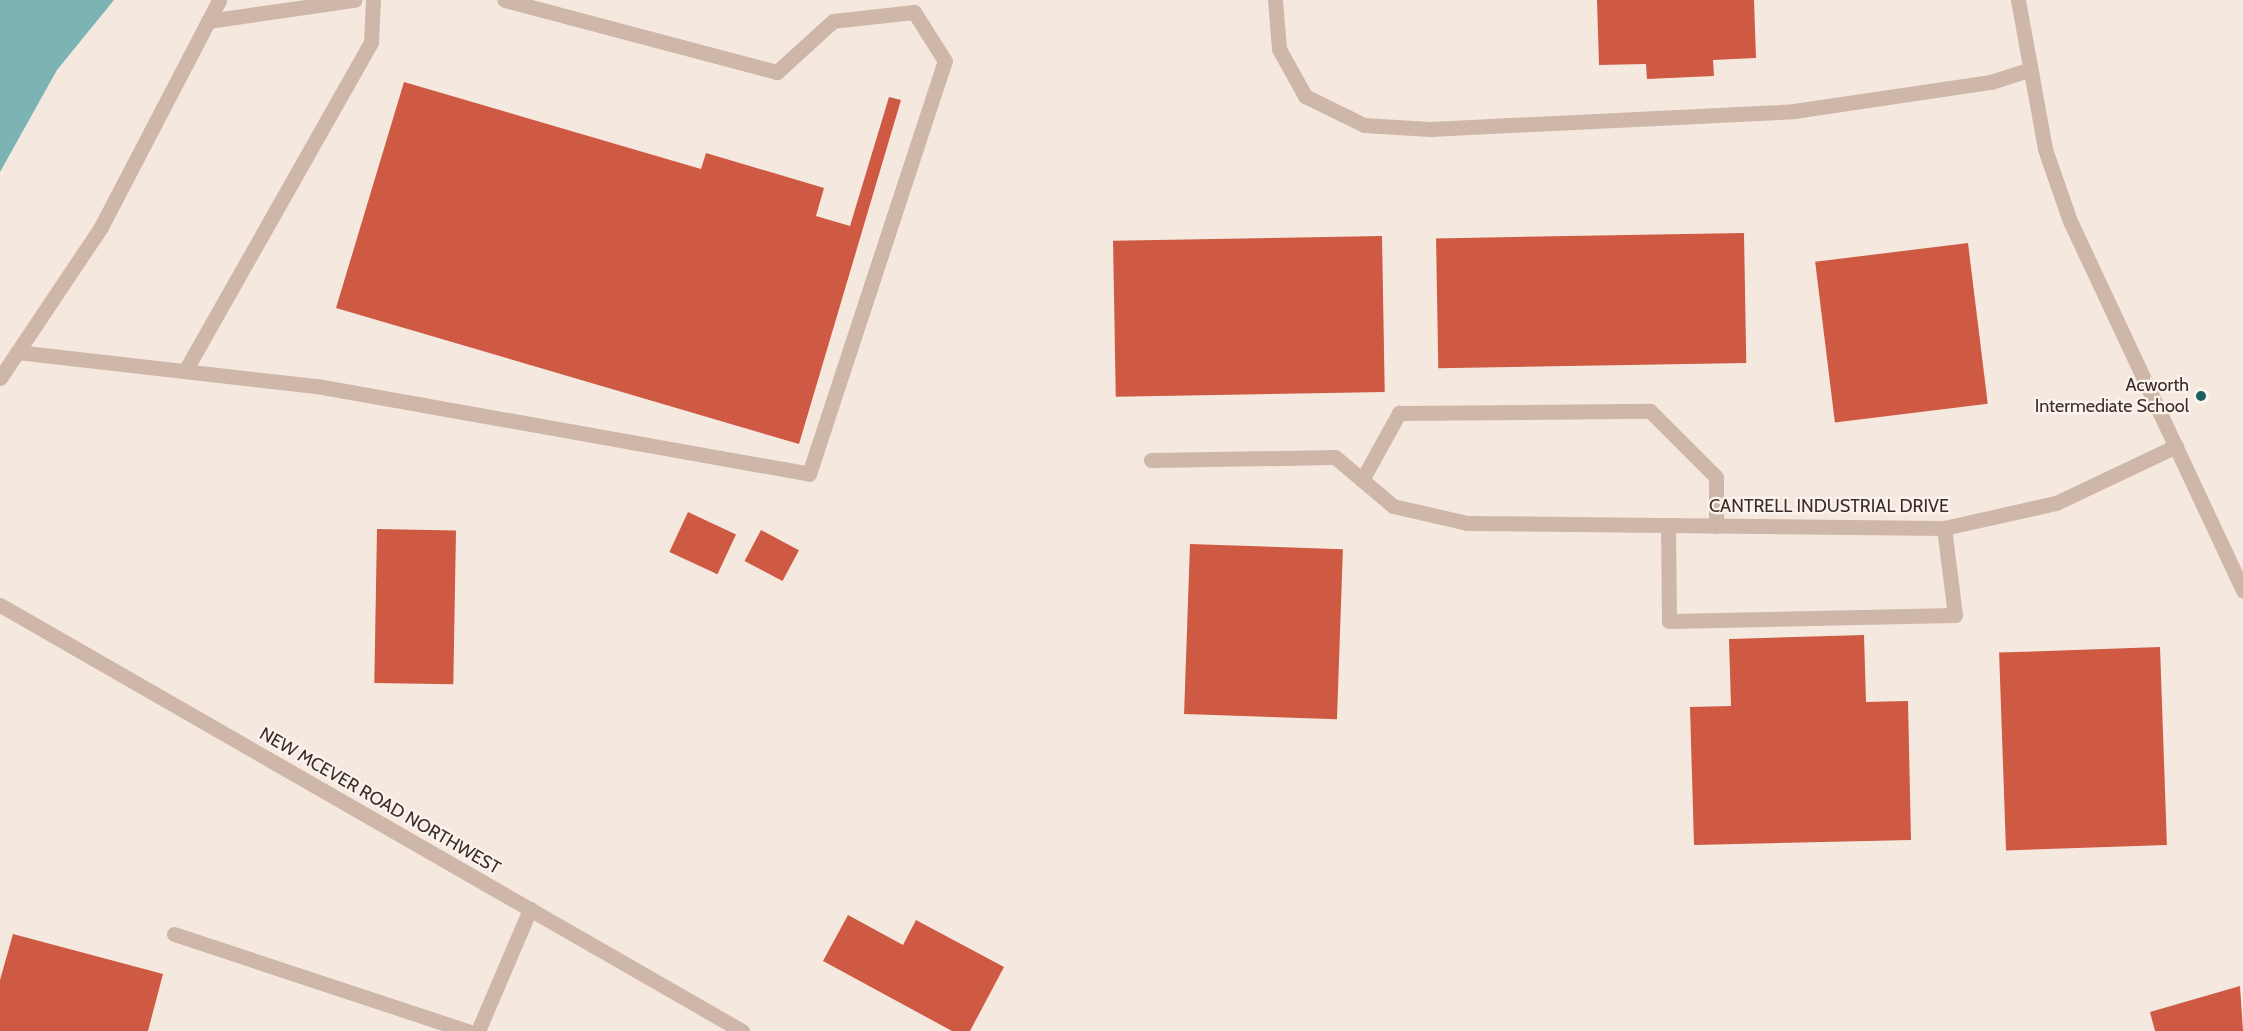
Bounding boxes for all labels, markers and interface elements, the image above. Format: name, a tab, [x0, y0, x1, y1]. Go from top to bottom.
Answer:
place label: Acworth Intermediate School	[2035, 375, 2189, 418]
marker: Acworth Intermediate School	[2194, 389, 2208, 403]
street label: CANTRELL INDUSTRIAL DRIVE	[1709, 495, 1949, 517]
street label: NEW MCEVER ROAD NORTHWEST	[256, 723, 504, 879]

